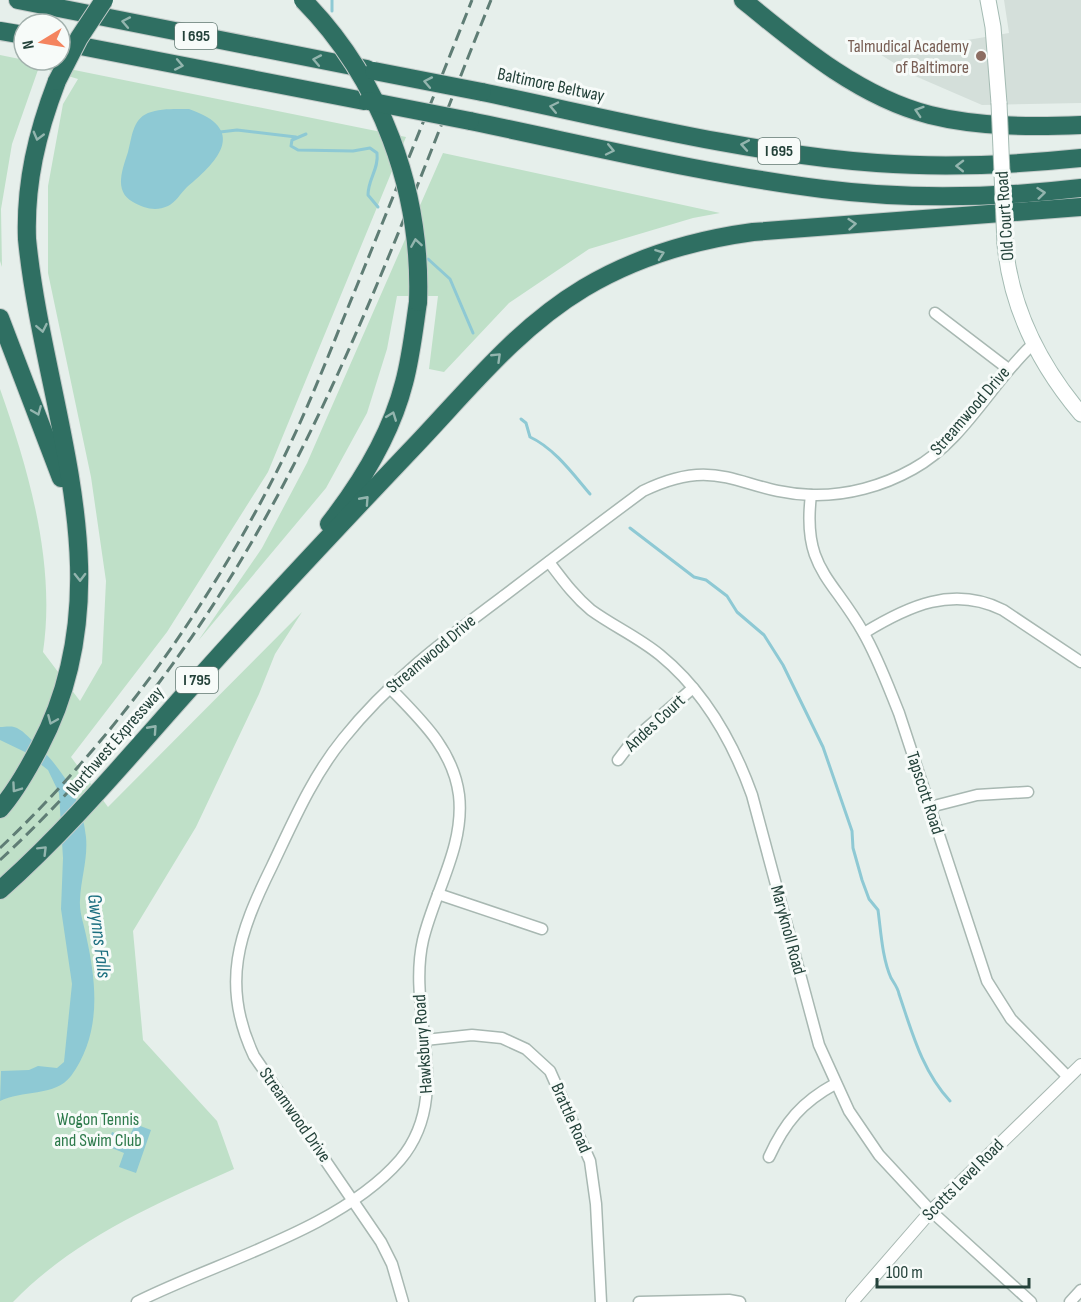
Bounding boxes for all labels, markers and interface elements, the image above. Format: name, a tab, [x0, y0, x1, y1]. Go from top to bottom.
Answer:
north arrow	[12, 12, 72, 72]
one-way arrow	[121, 16, 131, 29]
road number: I 695	[175, 23, 217, 49]
place label: Talmudical Academy of Baltimore	[848, 36, 969, 78]
text: N	[19, 39, 39, 51]
marker: Talmudical Academy of Baltimore	[974, 49, 988, 63]
one-way arrow	[312, 54, 322, 67]
one-way arrow	[174, 58, 184, 71]
street label: Baltimore Beltway	[496, 63, 606, 107]
one-way arrow	[424, 76, 434, 89]
one-way arrow	[549, 101, 559, 114]
one-way arrow	[914, 106, 925, 119]
one-way arrow	[32, 131, 45, 141]
road number: I 695	[758, 138, 800, 164]
one-way arrow	[741, 139, 751, 152]
one-way arrow	[604, 143, 614, 156]
one-way arrow	[955, 160, 964, 172]
street label: Old Court Road	[991, 170, 1019, 262]
one-way arrow	[1037, 187, 1046, 200]
one-way arrow	[848, 218, 857, 231]
one-way arrow	[411, 239, 423, 248]
one-way arrow	[654, 248, 665, 261]
one-way arrow	[35, 323, 48, 333]
one-way arrow	[491, 353, 501, 364]
street label: Streamwood Drive	[926, 362, 1014, 460]
one-way arrow	[30, 405, 42, 416]
one-way arrow	[385, 411, 397, 422]
one-way arrow	[358, 496, 369, 507]
one-way arrow	[74, 573, 86, 582]
street label: Streamwood Drive	[382, 610, 480, 698]
road number: I 795	[176, 667, 218, 693]
street label: Northwest Expressway	[62, 682, 168, 800]
street label: Andes Court	[620, 690, 690, 757]
one-way arrow	[47, 714, 59, 725]
one-way arrow	[146, 725, 157, 736]
street label: Tapscott Road	[902, 749, 948, 837]
one-way arrow	[12, 781, 23, 792]
one-way arrow	[35, 847, 46, 858]
street label: Maryknoll Road	[766, 883, 810, 977]
water label: Gwynns Falls	[82, 893, 116, 979]
street label: Hawksbury Road	[409, 994, 437, 1094]
street label: Streamwood Drive	[255, 1064, 335, 1166]
street label: Brattle Road	[546, 1080, 596, 1156]
park label: Wogon Tennis and Swim Club	[54, 1109, 142, 1151]
street label: Scotts Level Road	[918, 1135, 1008, 1225]
scale bar	[877, 1251, 1028, 1289]
text: 100 m	[886, 1262, 923, 1283]

